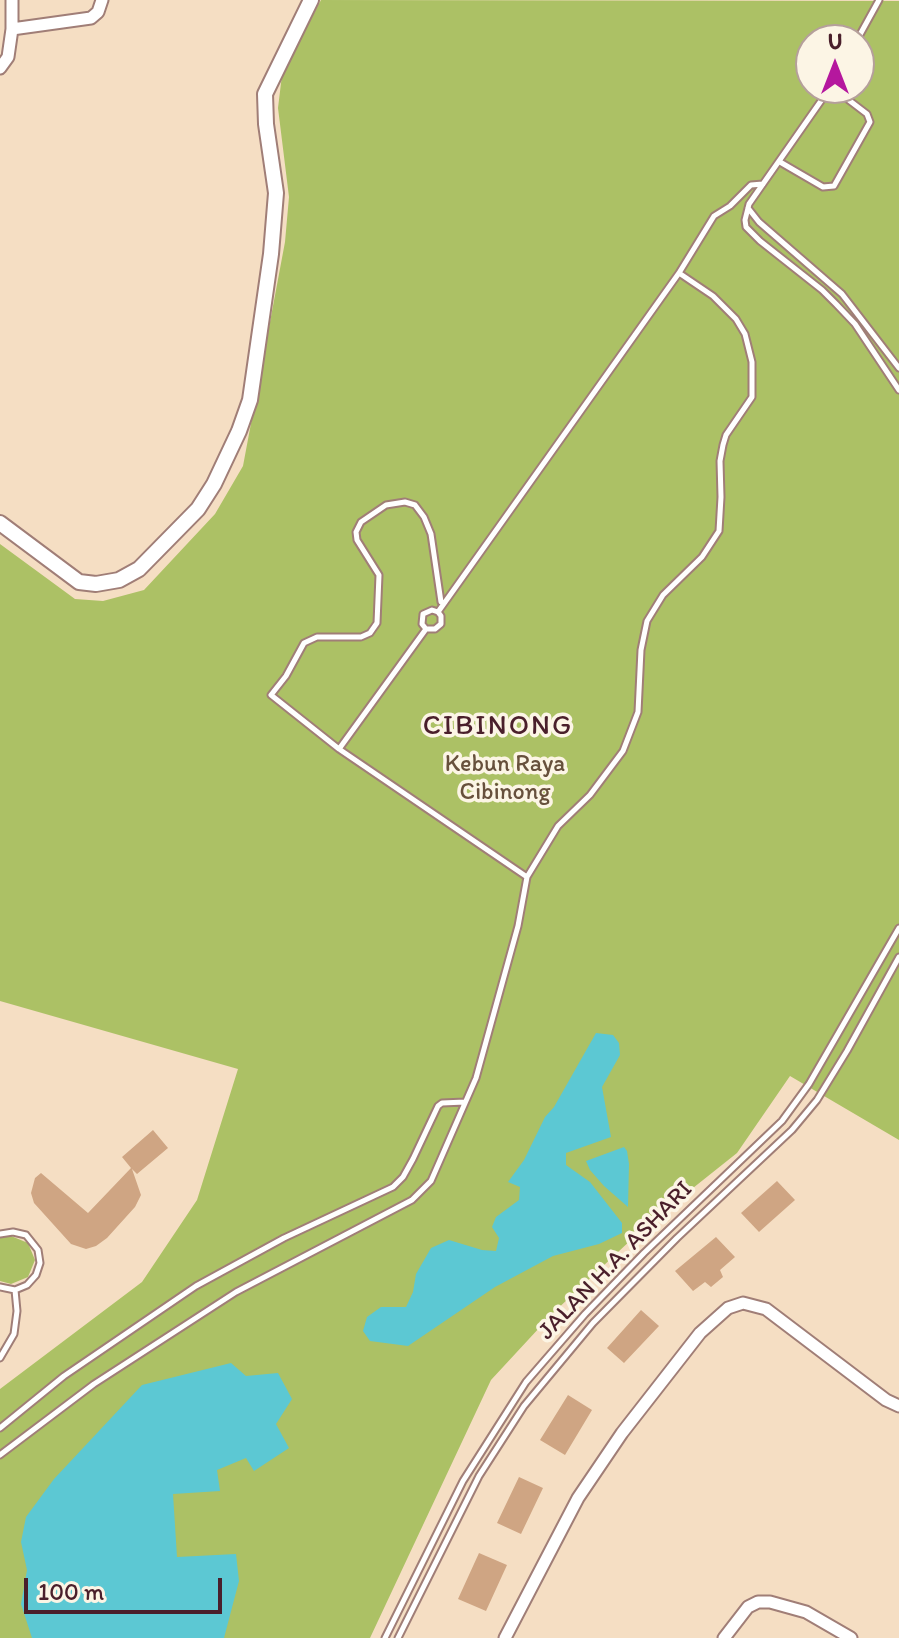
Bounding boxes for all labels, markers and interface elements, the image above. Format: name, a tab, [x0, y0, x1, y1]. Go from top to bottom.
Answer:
north arrow	[795, 24, 875, 104]
text: U	[828, 28, 842, 55]
district label: CIBINONG	[425, 710, 571, 744]
park label: Kebun Raya Cibinong	[445, 751, 565, 807]
street label: JALAN H.A. ASHARI	[533, 1176, 699, 1346]
scale bar	[28, 1562, 226, 1612]
text: 100 m	[38, 1577, 104, 1606]

